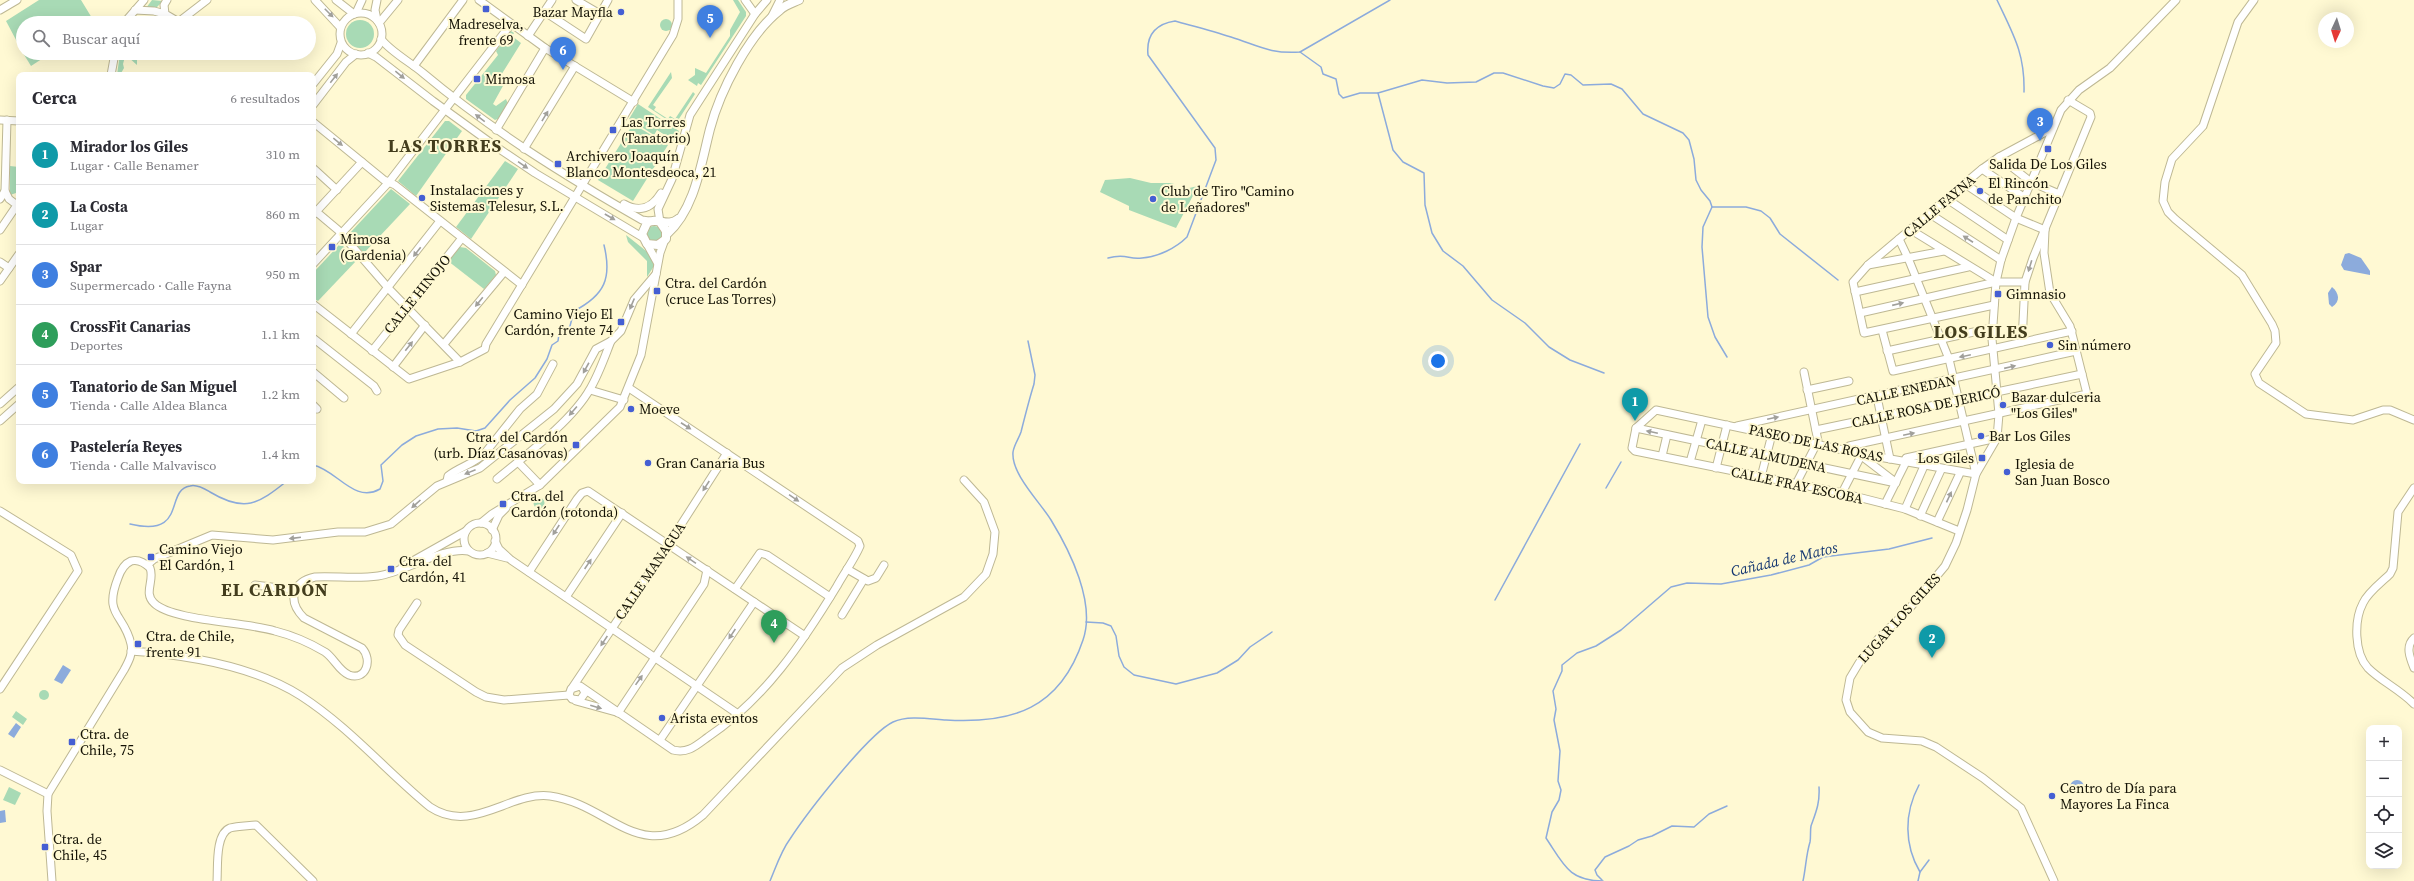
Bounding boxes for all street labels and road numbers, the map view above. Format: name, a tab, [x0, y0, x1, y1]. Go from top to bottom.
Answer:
street label: CALLE FAYNA	[1899, 169, 1980, 242]
street label: CALLE HINOJO	[379, 250, 455, 338]
street label: CALLE ENEDAN	[1854, 370, 1958, 410]
street label: CALLE ROSA DE JERICÓ	[1850, 381, 2002, 433]
street label: PASEO DE LAS ROSAS	[1747, 419, 1885, 467]
street label: CALLE ALMUDENA	[1704, 432, 1829, 478]
street label: CALLE FRAY ESCOBA	[1729, 461, 1866, 509]
street label: CALLE MANAGUA	[610, 518, 690, 624]
street label: LUGAR LOS GILES	[1853, 569, 1945, 667]

